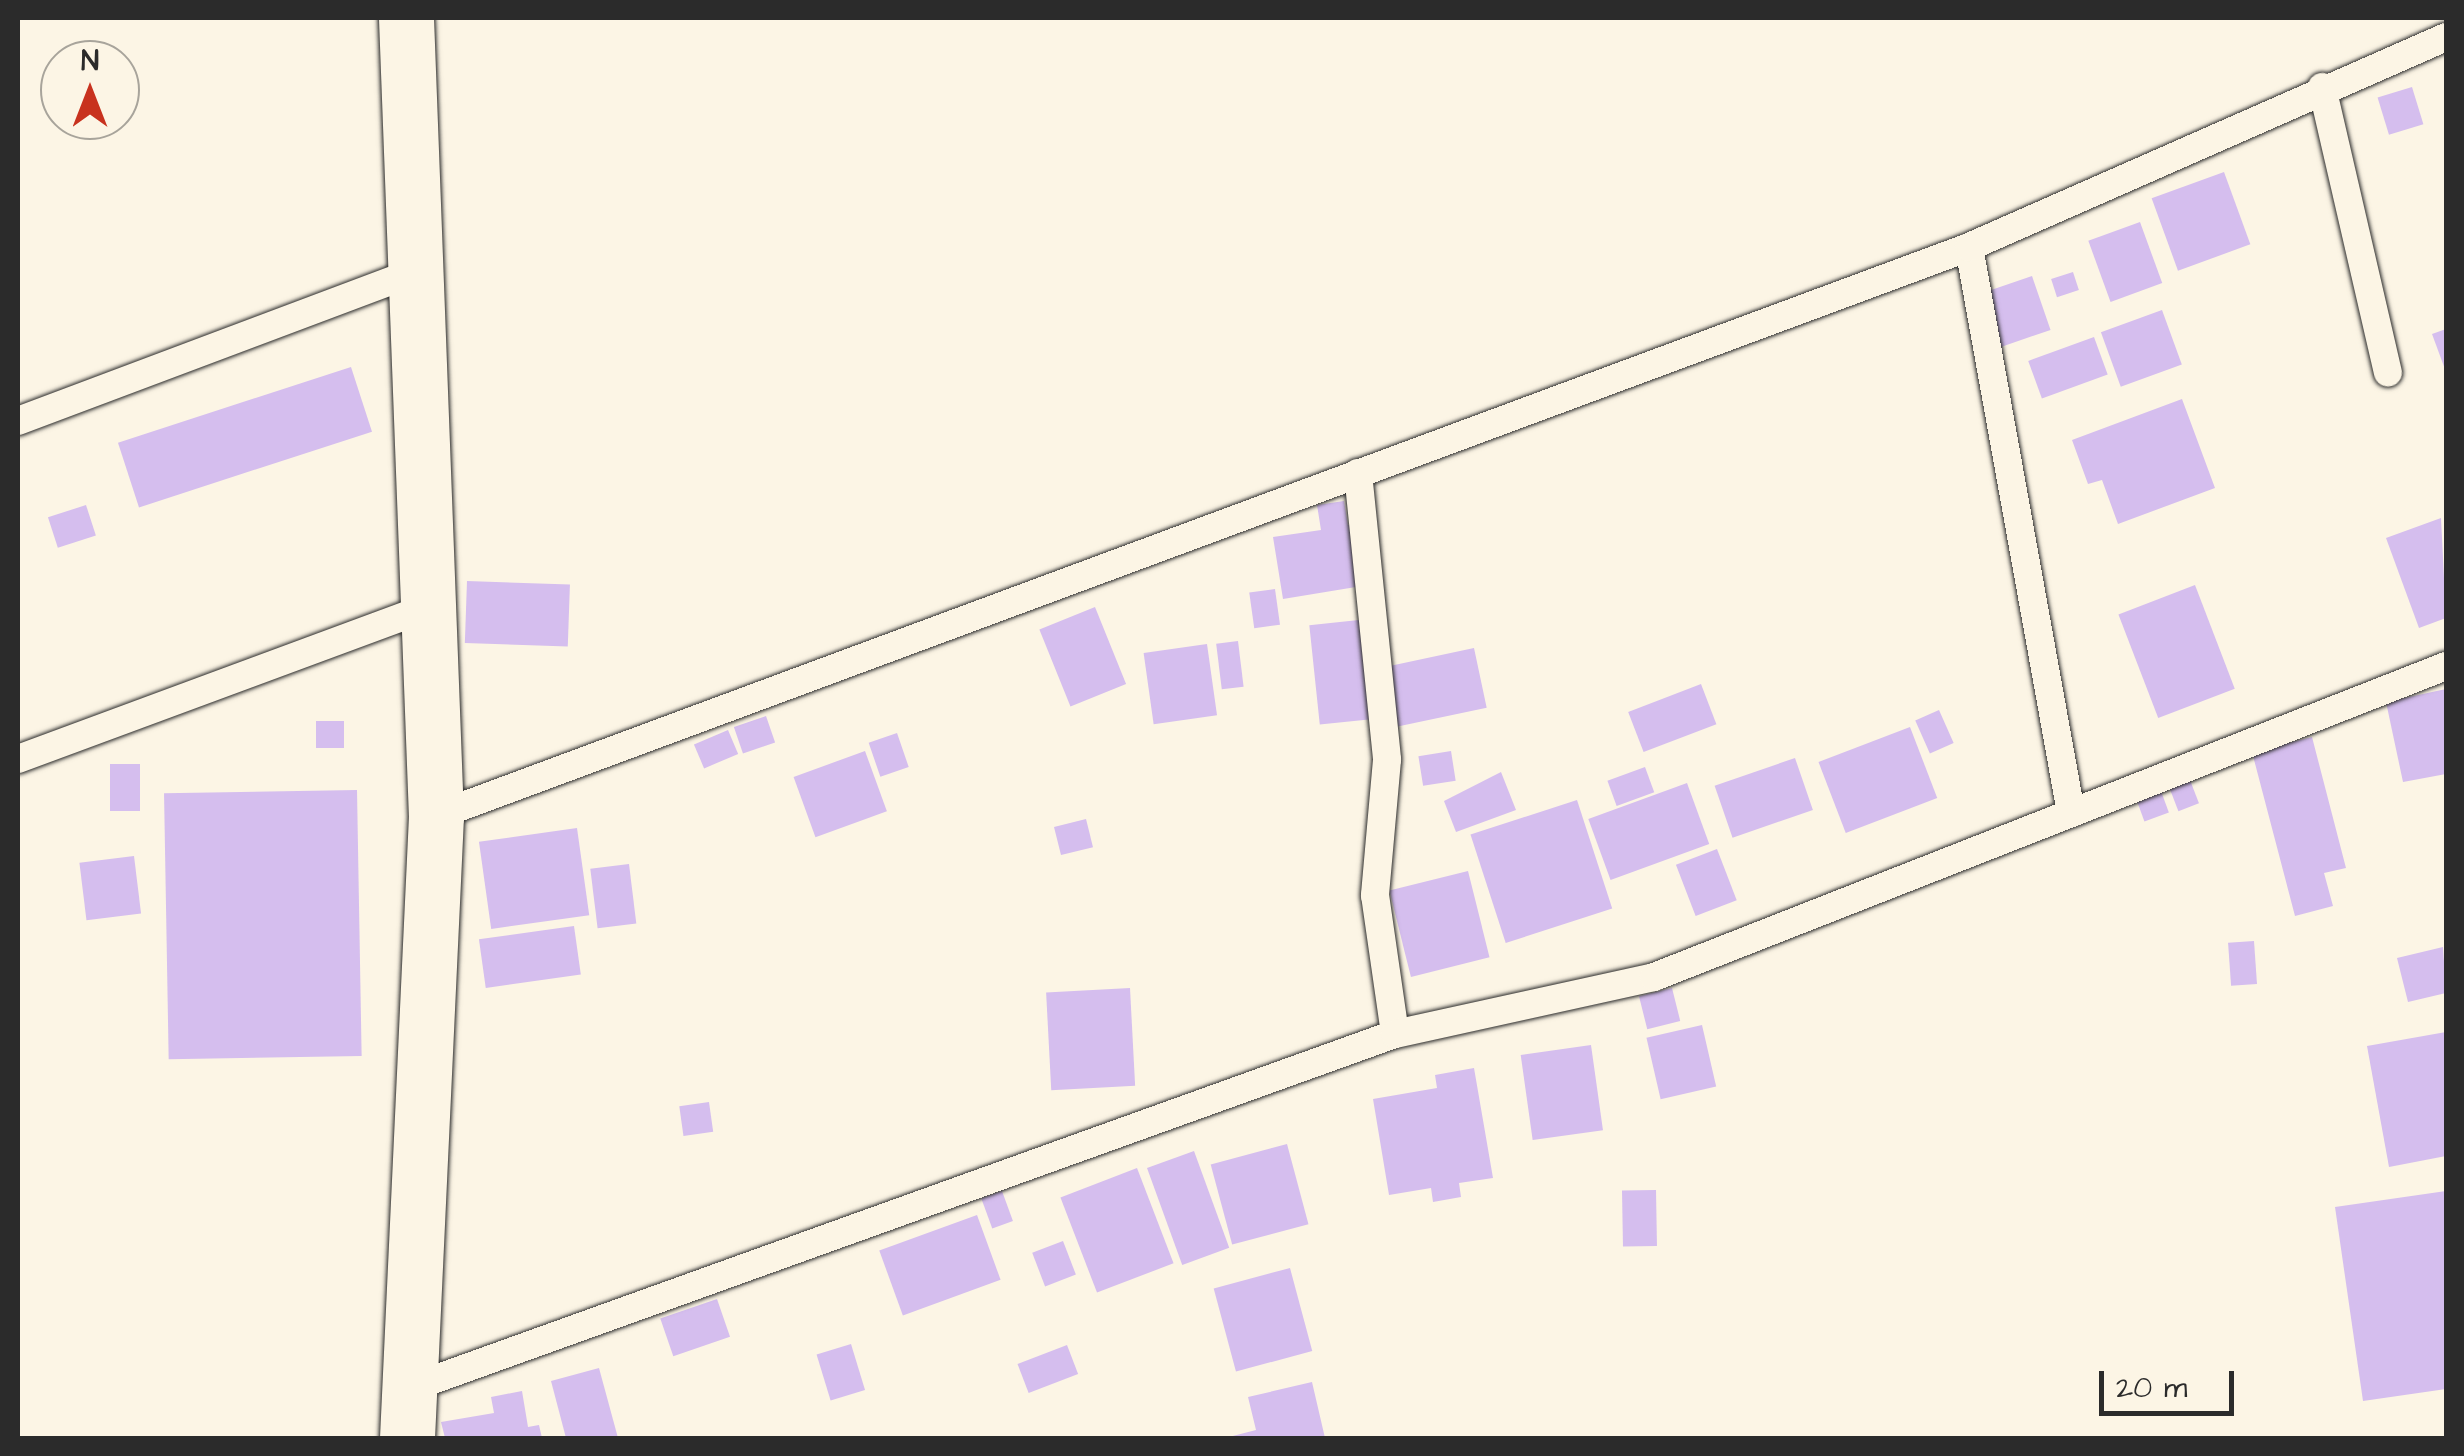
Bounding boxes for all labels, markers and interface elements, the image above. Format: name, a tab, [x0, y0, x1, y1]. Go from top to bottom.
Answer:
north arrow	[40, 40, 140, 140]
text: N	[81, 42, 99, 81]
scale bar	[2104, 1351, 2239, 1413]
text: 20 m	[2116, 1367, 2187, 1409]

